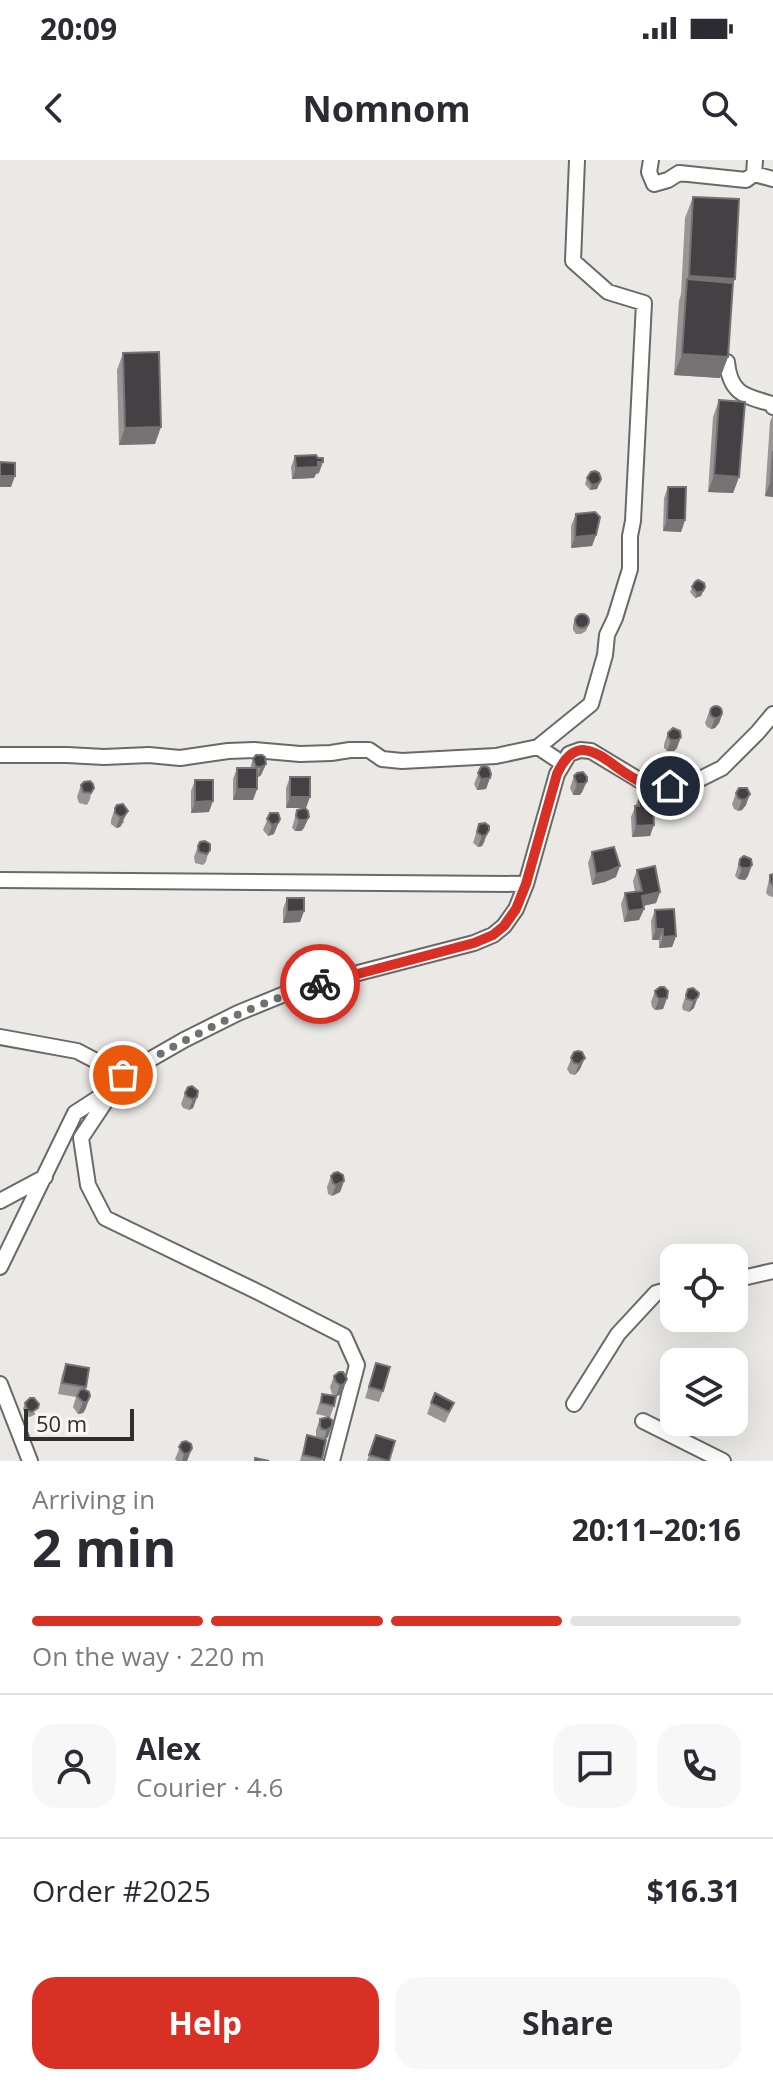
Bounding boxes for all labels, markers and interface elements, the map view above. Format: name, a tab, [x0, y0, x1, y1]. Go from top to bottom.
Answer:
text: 20:09	[40, 8, 117, 49]
text: Nomnom	[302, 84, 471, 133]
icon: back	[32, 86, 76, 130]
icon: search	[697, 86, 741, 130]
pin	[636, 752, 704, 820]
icon: home	[648, 764, 692, 808]
courier	[280, 944, 360, 1024]
icon: bike	[298, 962, 342, 1006]
pin	[89, 1041, 157, 1109]
icon: bag	[101, 1053, 145, 1097]
map controls	[660, 1244, 748, 1436]
button: locate	[660, 1244, 748, 1332]
button: layers	[660, 1348, 748, 1436]
scale bar	[24, 1405, 134, 1441]
text: 50 m	[36, 1408, 87, 1438]
text: Arriving in	[32, 1481, 155, 1517]
text: 20:11–20:16	[572, 1509, 741, 1550]
text: 2 min	[32, 1511, 176, 1582]
text: On the way · 220 m	[32, 1638, 265, 1674]
button: person	[32, 1724, 116, 1808]
button: chat	[553, 1724, 637, 1808]
button: phone	[657, 1724, 741, 1808]
text: Alex	[136, 1728, 201, 1769]
text: Courier · 4.6	[136, 1769, 283, 1805]
text: Order #2025	[32, 1870, 211, 1911]
text: $16.31	[647, 1870, 741, 1911]
button: Help	[32, 1977, 379, 2069]
button: Share	[395, 1977, 741, 2069]

